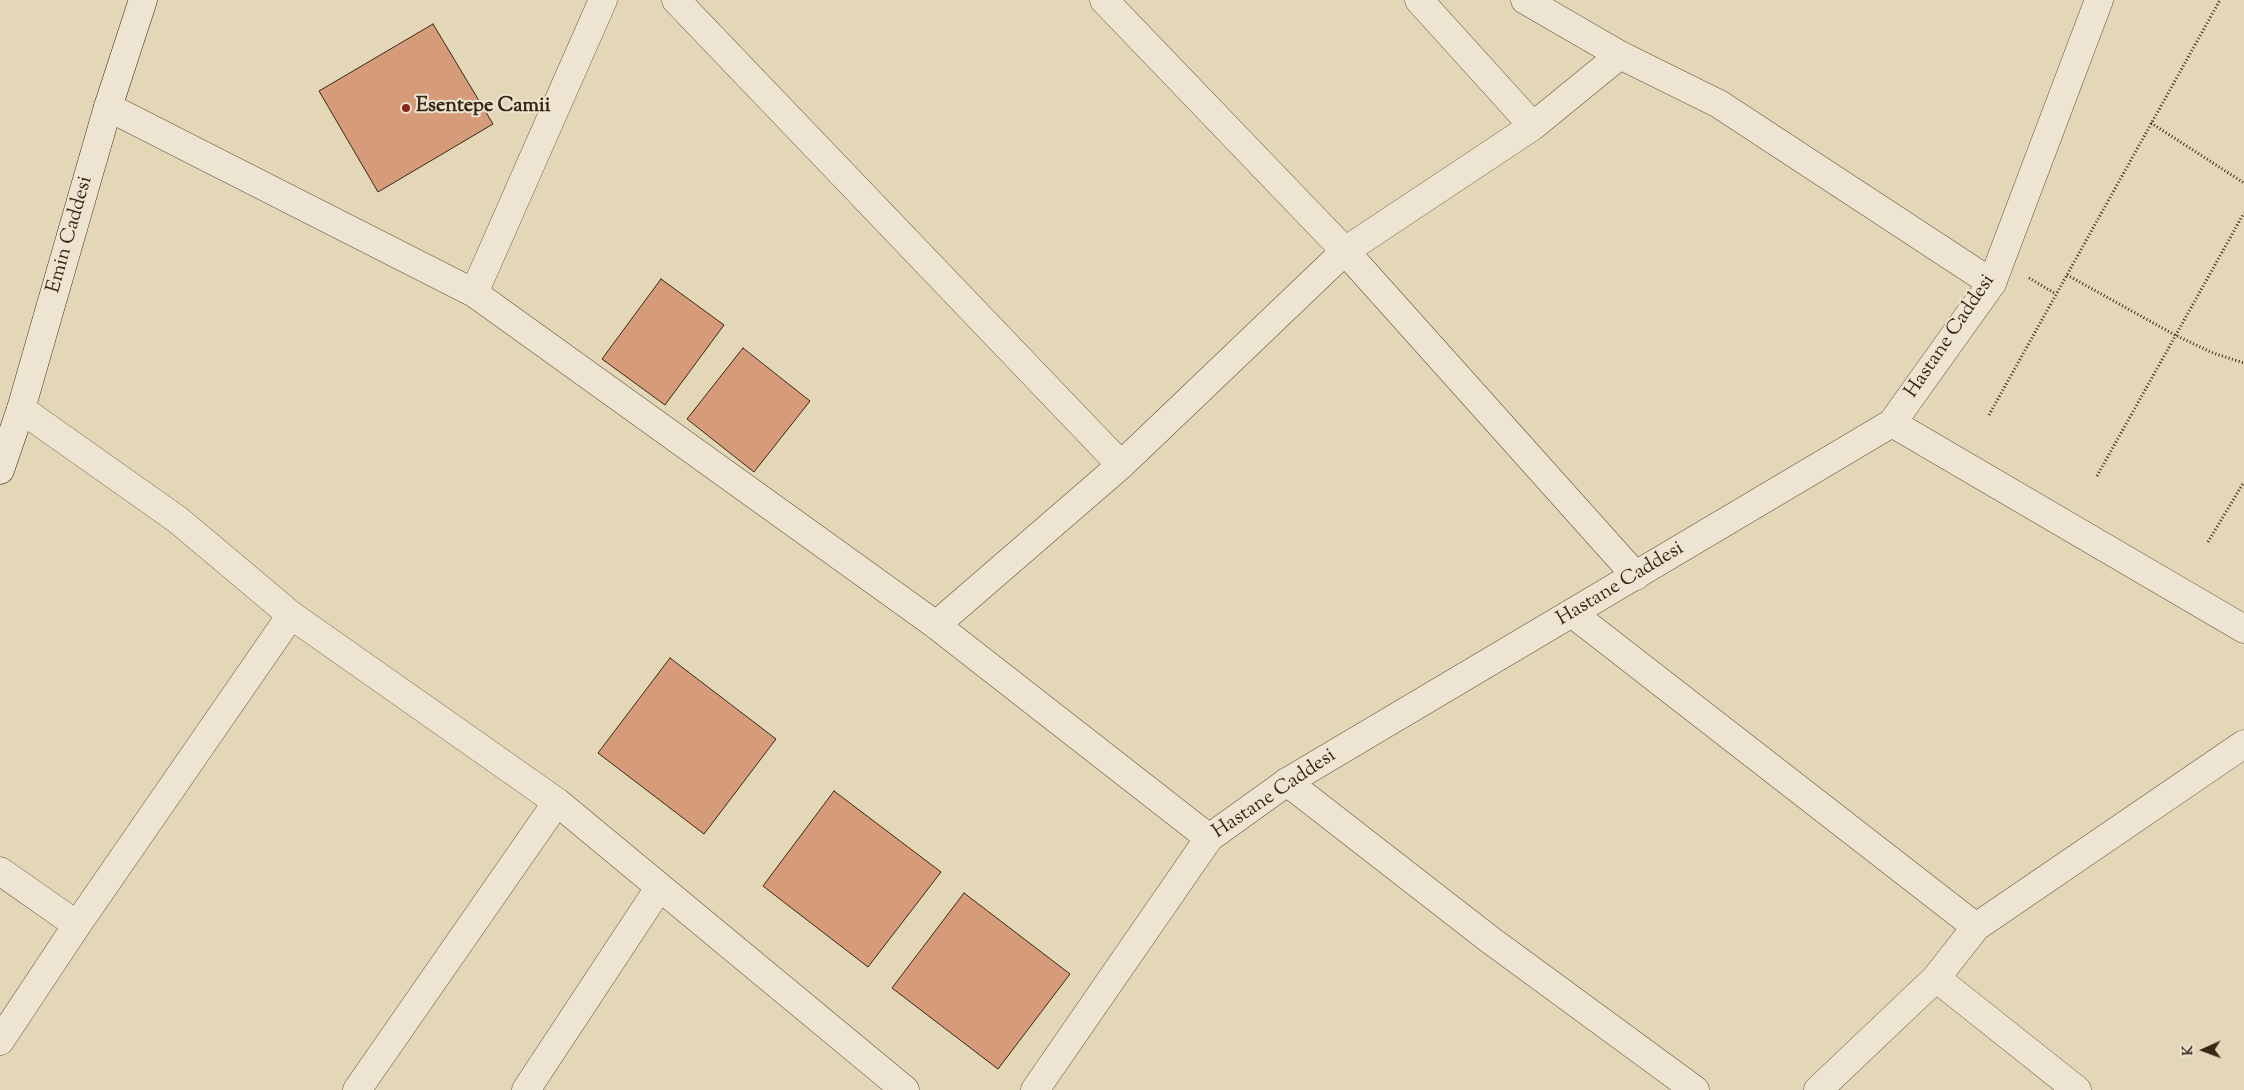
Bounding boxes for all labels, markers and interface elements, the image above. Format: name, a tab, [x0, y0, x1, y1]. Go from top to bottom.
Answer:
place label: Esentepe Camii	[416, 96, 550, 120]
marker: Esentepe Camii	[400, 102, 412, 114]
street label: Emin Caddesi	[43, 174, 99, 296]
street label: Hastane Caddesi	[1901, 271, 2001, 403]
street label: Hastane Caddesi	[1553, 538, 1689, 632]
street label: Hastane Caddesi	[1209, 745, 1341, 845]
north arrow	[2179, 1025, 2229, 1075]
text: K	[2179, 1045, 2199, 1056]

